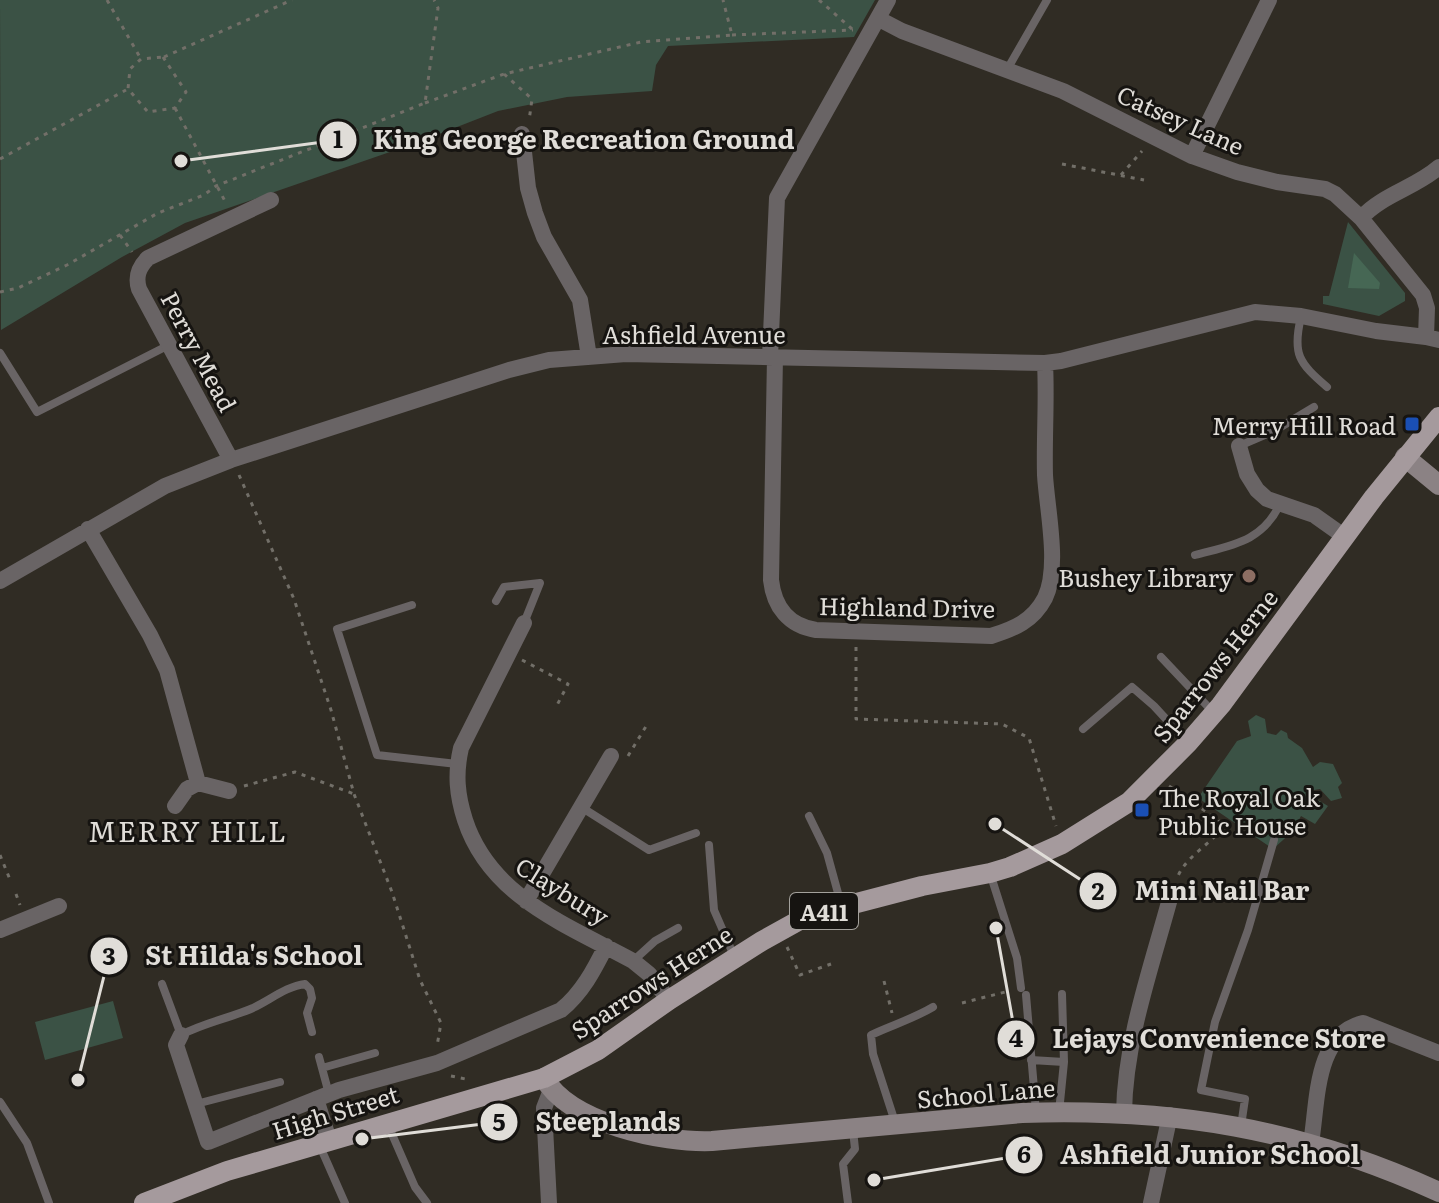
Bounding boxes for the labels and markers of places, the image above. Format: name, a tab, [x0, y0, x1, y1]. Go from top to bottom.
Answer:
callout: King George Recreation Ground	[318, 115, 811, 165]
place label: Merry Hill Road	[1212, 407, 1396, 442]
marker: Merry Hill Road	[1403, 415, 1421, 433]
place label: Bushey Library	[1058, 559, 1233, 594]
marker: Bushey Library	[1240, 567, 1258, 585]
place label: The Royal Oak Public House	[1158, 779, 1321, 842]
marker: The Royal Oak Public House	[1133, 801, 1151, 819]
callout: Mini Nail Bar	[1078, 866, 1325, 916]
callout: St Hilda's School	[89, 931, 379, 981]
callout: Lejays Convenience Store	[996, 1014, 1402, 1064]
callout: Steeplands	[479, 1097, 696, 1147]
callout: Ashfield Junior School	[1004, 1130, 1376, 1180]

